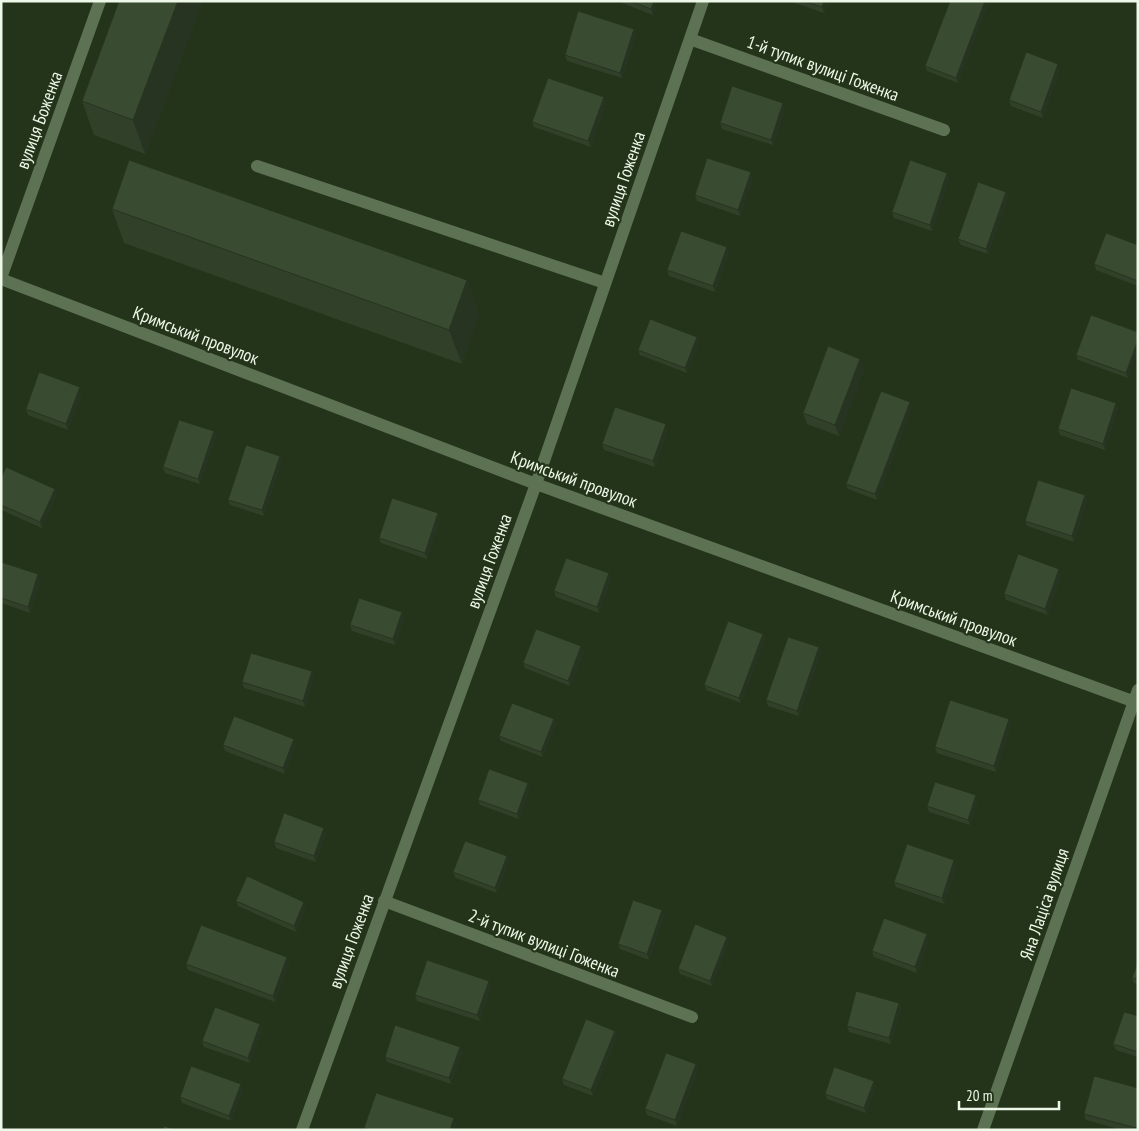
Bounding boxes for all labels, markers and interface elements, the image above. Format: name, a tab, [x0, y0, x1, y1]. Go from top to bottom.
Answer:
street label: 1-й тупик вулиці Гоженка	[744, 30, 902, 106]
street label: вулиця Боженка	[11, 68, 67, 172]
street label: вулиця Гоженка	[596, 128, 650, 230]
street label: Кримський провулок	[130, 300, 262, 370]
street label: Кримський провулок	[508, 445, 640, 513]
street label: вулиця Гоженка	[461, 510, 517, 612]
street label: Кримський провулок	[888, 584, 1020, 652]
street label: Яна Лаціса вулиця	[1014, 845, 1074, 963]
street label: вулиця Гоженка	[323, 890, 379, 992]
street label: 2-й тупик вулиці Гоженка	[465, 904, 623, 982]
scale bar	[959, 1078, 1059, 1110]
text: 20 m	[966, 1086, 992, 1105]

